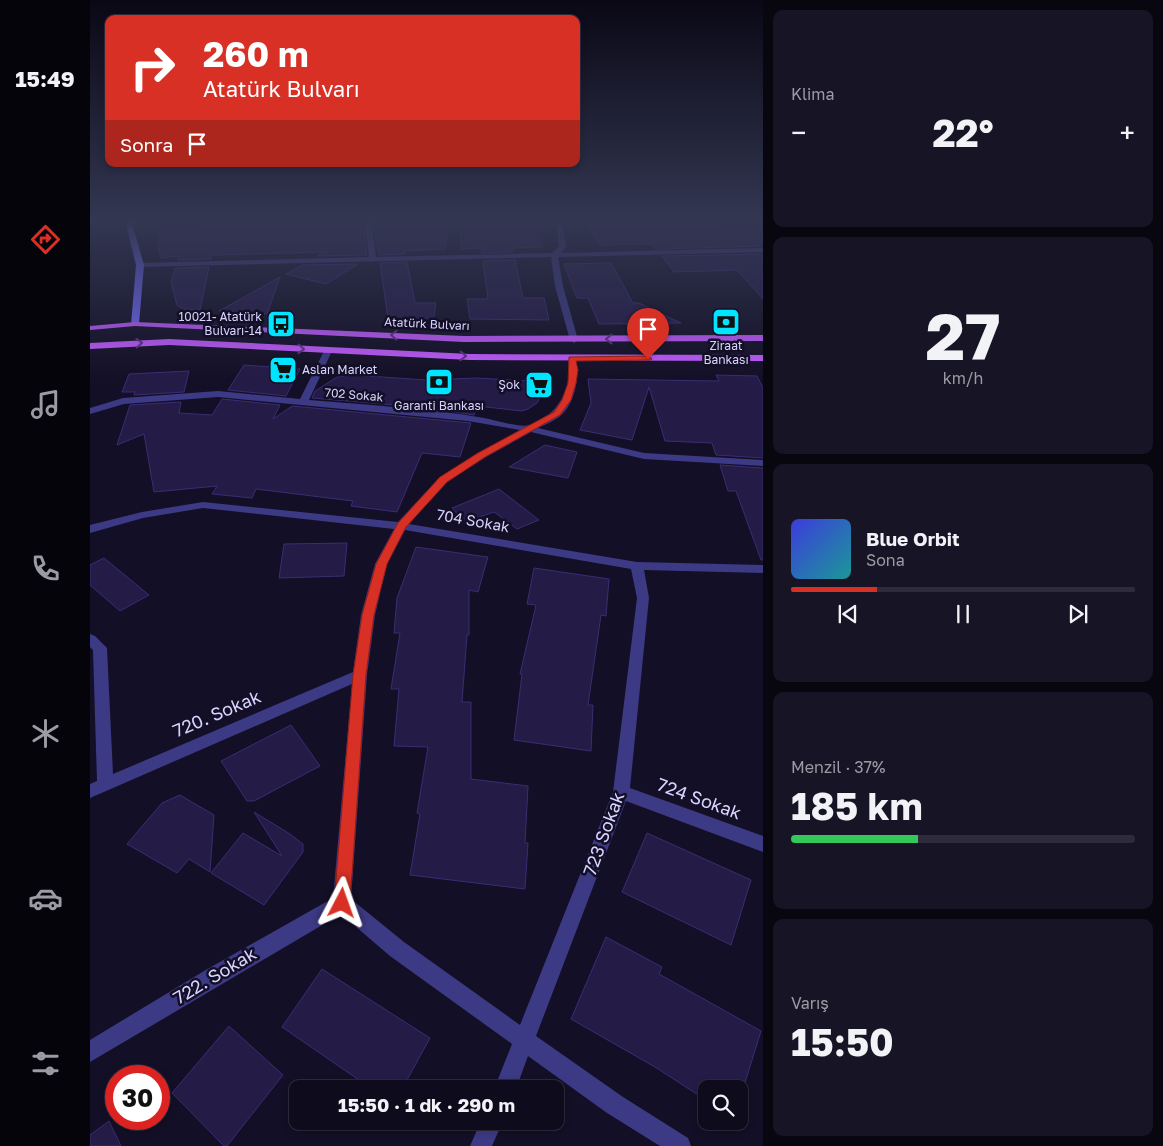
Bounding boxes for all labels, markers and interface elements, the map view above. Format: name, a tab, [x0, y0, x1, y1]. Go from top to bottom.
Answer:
text: 260 m	[203, 33, 309, 75]
icon: right	[120, 35, 185, 100]
text: 15:49	[15, 65, 75, 92]
text: Atatürk Bulvarı	[203, 75, 360, 102]
text: Klima	[791, 84, 835, 104]
text: 22°	[932, 110, 994, 155]
text: −	[791, 116, 806, 149]
text: +	[1120, 116, 1135, 149]
icon: arrive	[183, 130, 211, 158]
text: Sonra	[120, 133, 173, 156]
icon: directions	[28, 222, 63, 257]
text: 27	[925, 296, 1001, 374]
bank icon: Ziraat Bankası	[711, 307, 741, 337]
pin	[627, 308, 669, 359]
place label: 10021- Atatürk Bulvarı-14	[178, 309, 262, 338]
bus stop icon: 10021- Atatürk Bulvarı-14	[266, 309, 296, 339]
street label: Atatürk Bulvarı	[384, 314, 470, 333]
icon: arrive	[634, 315, 662, 343]
one-way arrow	[390, 330, 398, 341]
one-way arrow	[605, 334, 613, 344]
one-way arrow	[135, 338, 143, 349]
place label: Ziraat Bankası	[703, 338, 749, 367]
one-way arrow	[297, 344, 305, 355]
one-way arrow	[460, 351, 468, 362]
supermarket icon: Aslan Market	[268, 355, 298, 385]
place label: Aslan Market	[302, 362, 378, 377]
bank icon: Garanti Bankası	[424, 367, 454, 397]
text: km/h	[943, 368, 983, 388]
supermarket icon: Şok	[524, 370, 554, 400]
place label: Şok	[498, 377, 520, 392]
street label: 702 Sokak	[324, 384, 384, 405]
icon: music	[28, 387, 63, 422]
place label: Garanti Bankası	[394, 398, 484, 413]
street label: 704 Sokak	[435, 505, 512, 535]
text: Blue Orbit	[866, 527, 960, 550]
text: Sona	[866, 550, 905, 570]
icon: phone	[28, 551, 63, 586]
icon: previous	[834, 600, 862, 628]
icon: pause	[949, 600, 977, 628]
icon: next	[1064, 600, 1092, 628]
street label: 720. Sokak	[169, 685, 264, 742]
icon: climate	[28, 716, 63, 751]
text: Menzil · 37%	[791, 757, 886, 777]
street label: 724 Sokak	[654, 773, 745, 823]
text: 185 km	[791, 783, 923, 828]
street label: 723 Sokak	[578, 789, 628, 879]
position arrow	[315, 876, 367, 928]
icon: car	[28, 881, 63, 916]
street label: 722. Sokak	[169, 942, 260, 1009]
text: Varış	[791, 993, 829, 1013]
text: 15:50	[791, 1019, 894, 1064]
icon: filters	[28, 1046, 63, 1081]
speed limit sign: 30	[105, 1065, 170, 1130]
map controls	[698, 1080, 748, 1130]
button: search	[698, 1080, 748, 1130]
text: 15:50 · 1 dk · 290 m	[338, 1093, 515, 1116]

